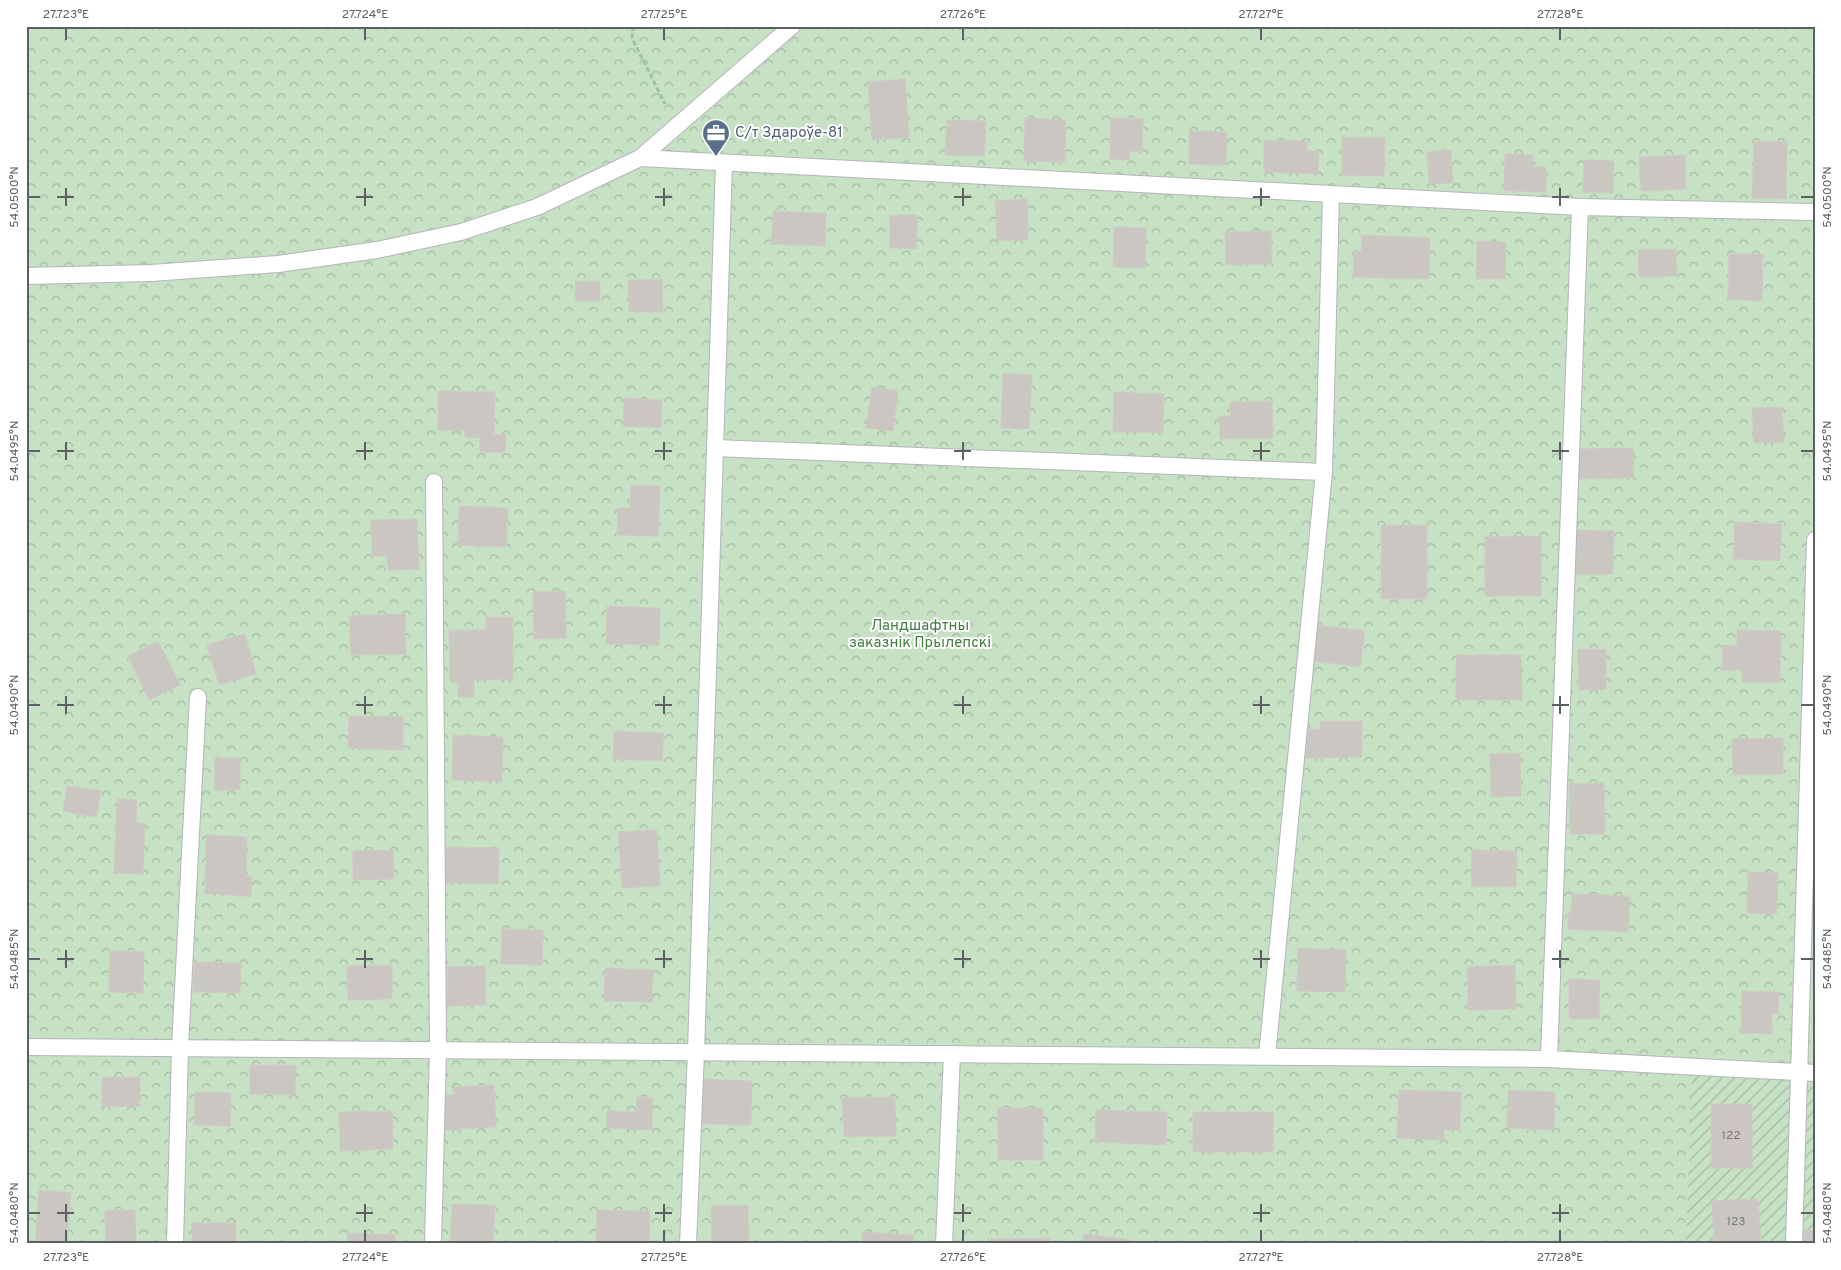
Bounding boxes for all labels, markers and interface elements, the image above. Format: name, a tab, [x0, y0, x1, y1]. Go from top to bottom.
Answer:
text: 27.723°E	[43, 7, 89, 23]
text: 27.724°E	[342, 7, 388, 23]
text: 27.725°E	[641, 7, 687, 23]
text: 27.726°E	[940, 7, 986, 23]
text: 27.727°E	[1238, 7, 1284, 23]
text: 27.728°E	[1537, 7, 1583, 23]
office icon: С/т Здароўе-81	[701, 118, 731, 157]
place label: С/т Здароўе-81	[735, 124, 843, 143]
text: 54.0500°N	[7, 166, 23, 228]
text: 54.0500°N	[1820, 166, 1836, 228]
text: 54.0495°N	[7, 421, 23, 481]
text: 54.0495°N	[1820, 421, 1836, 481]
park label: Ландшафтны заказнік Прылепскі	[849, 617, 991, 653]
text: 54.0490°N	[7, 675, 23, 735]
text: 54.0490°N	[1820, 675, 1836, 735]
text: 54.0485°N	[7, 928, 23, 990]
text: 54.0485°N	[1820, 928, 1836, 990]
house number: 122	[1721, 1128, 1741, 1144]
text: 54.0480°N	[7, 1182, 23, 1244]
text: 54.0480°N	[1820, 1182, 1836, 1244]
house number: 123	[1726, 1214, 1746, 1230]
text: 27.723°E	[43, 1250, 89, 1266]
text: 27.724°E	[342, 1250, 388, 1266]
text: 27.725°E	[641, 1250, 687, 1266]
text: 27.726°E	[940, 1250, 986, 1266]
text: 27.727°E	[1238, 1250, 1284, 1266]
text: 27.728°E	[1537, 1250, 1583, 1266]

